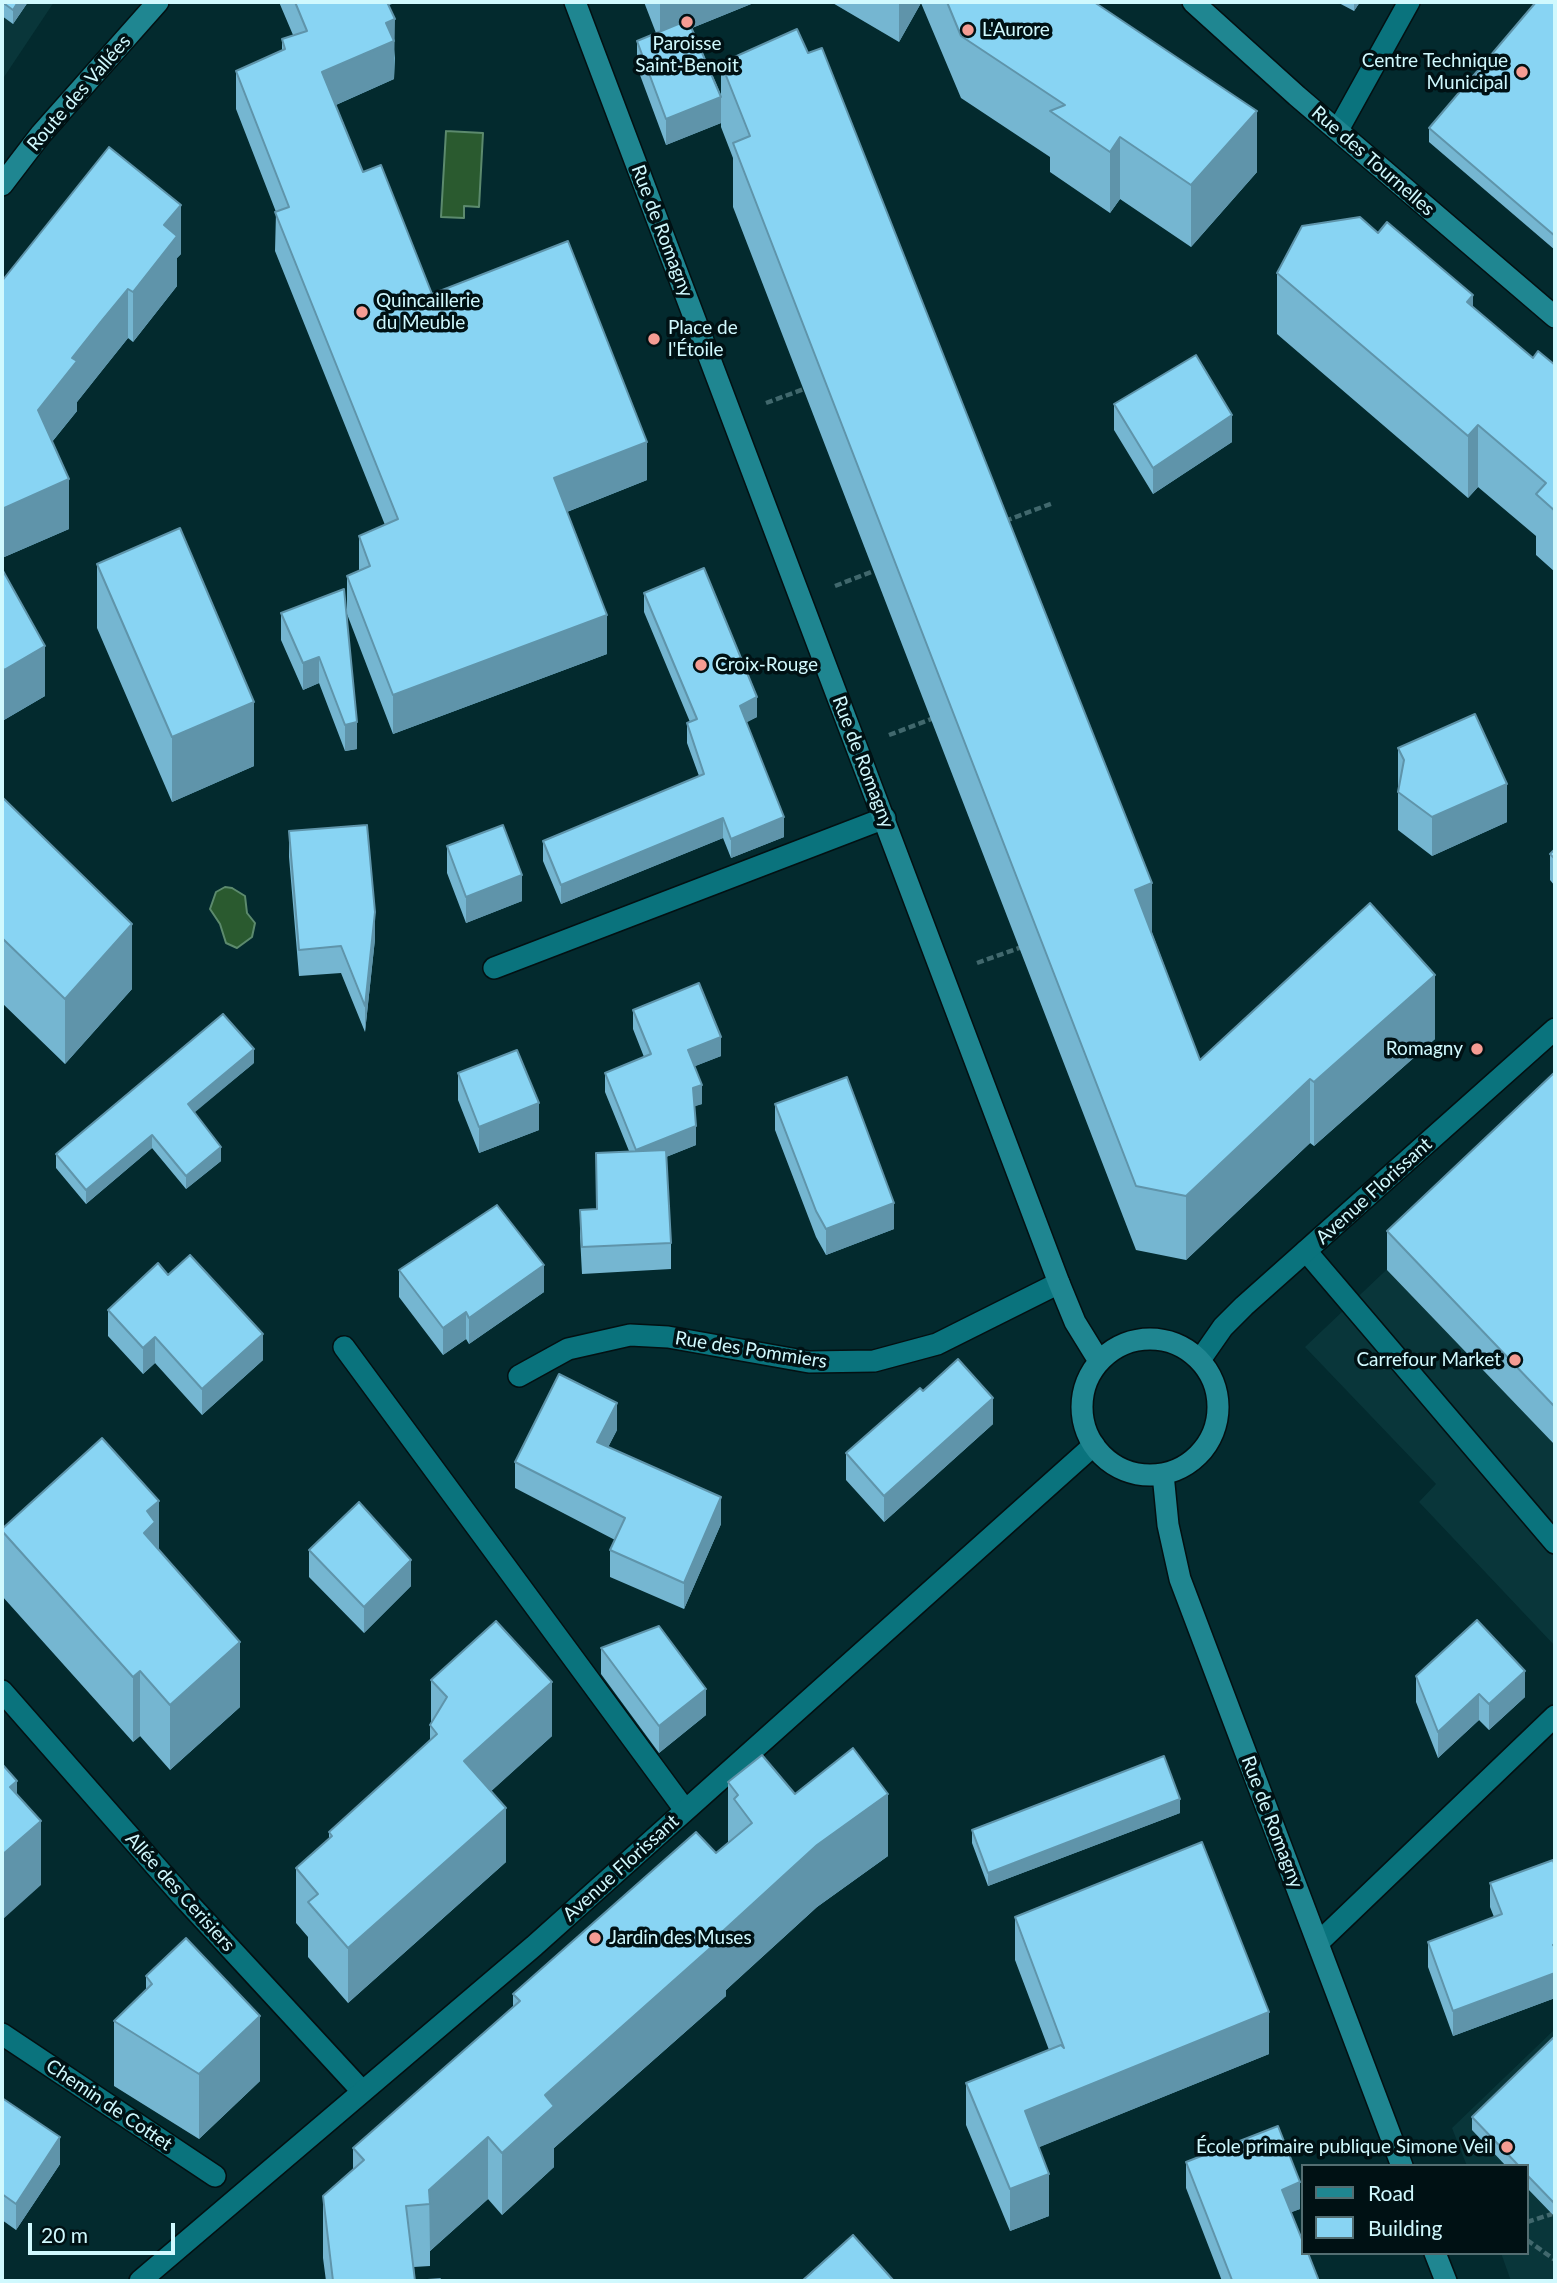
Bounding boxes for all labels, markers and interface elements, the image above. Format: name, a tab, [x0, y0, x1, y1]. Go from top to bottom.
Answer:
marker: Paroisse Saint-Benoit	[679, 14, 695, 30]
place label: L'Aurore	[982, 19, 1050, 41]
marker: L'Aurore	[960, 22, 976, 38]
street label: Route des Vallées	[22, 30, 136, 156]
place label: Paroisse Saint-Benoit	[635, 33, 739, 77]
place label: Centre Technique Municipal	[1362, 50, 1508, 94]
marker: Centre Technique Municipal	[1514, 64, 1530, 80]
street label: Rue des Tournelles	[1307, 101, 1439, 221]
street label: Rue de Romagny	[626, 162, 698, 300]
place label: Quincaillerie du Meuble	[376, 290, 480, 334]
marker: Quincaillerie du Meuble	[354, 304, 370, 320]
place label: Place de l'Étoile	[668, 317, 738, 361]
marker: Place de l'Étoile	[646, 331, 662, 347]
place label: Croix-Rouge	[715, 654, 818, 676]
marker: Croix-Rouge	[693, 657, 709, 673]
street label: Rue de Romagny	[827, 693, 899, 831]
place label: Romagny	[1386, 1038, 1463, 1060]
marker: Romagny	[1469, 1041, 1485, 1057]
street label: Avenue Florissant	[1311, 1133, 1437, 1249]
street label: Rue des Pommiers	[673, 1327, 829, 1373]
place label: Carrefour Market	[1356, 1349, 1501, 1371]
marker: Carrefour Market	[1507, 1352, 1523, 1368]
street label: Rue de Romagny	[1236, 1753, 1308, 1891]
street label: Avenue Florissant	[558, 1810, 684, 1926]
street label: Allée des Cerisiers	[121, 1828, 239, 1956]
place label: Jardin des Muses	[609, 1927, 752, 1949]
marker: Jardin des Muses	[587, 1930, 603, 1946]
street label: Chemin de Cottet	[42, 2054, 176, 2156]
place label: École primaire publique Simone Veil	[1196, 2136, 1493, 2158]
marker: École primaire publique Simone Veil	[1499, 2139, 1515, 2155]
legend	[1302, 2164, 1529, 2255]
text: Road	[1368, 2180, 1415, 2205]
scale bar	[32, 2210, 178, 2254]
text: Building	[1368, 2215, 1443, 2240]
text: 20 m	[41, 2222, 88, 2247]

